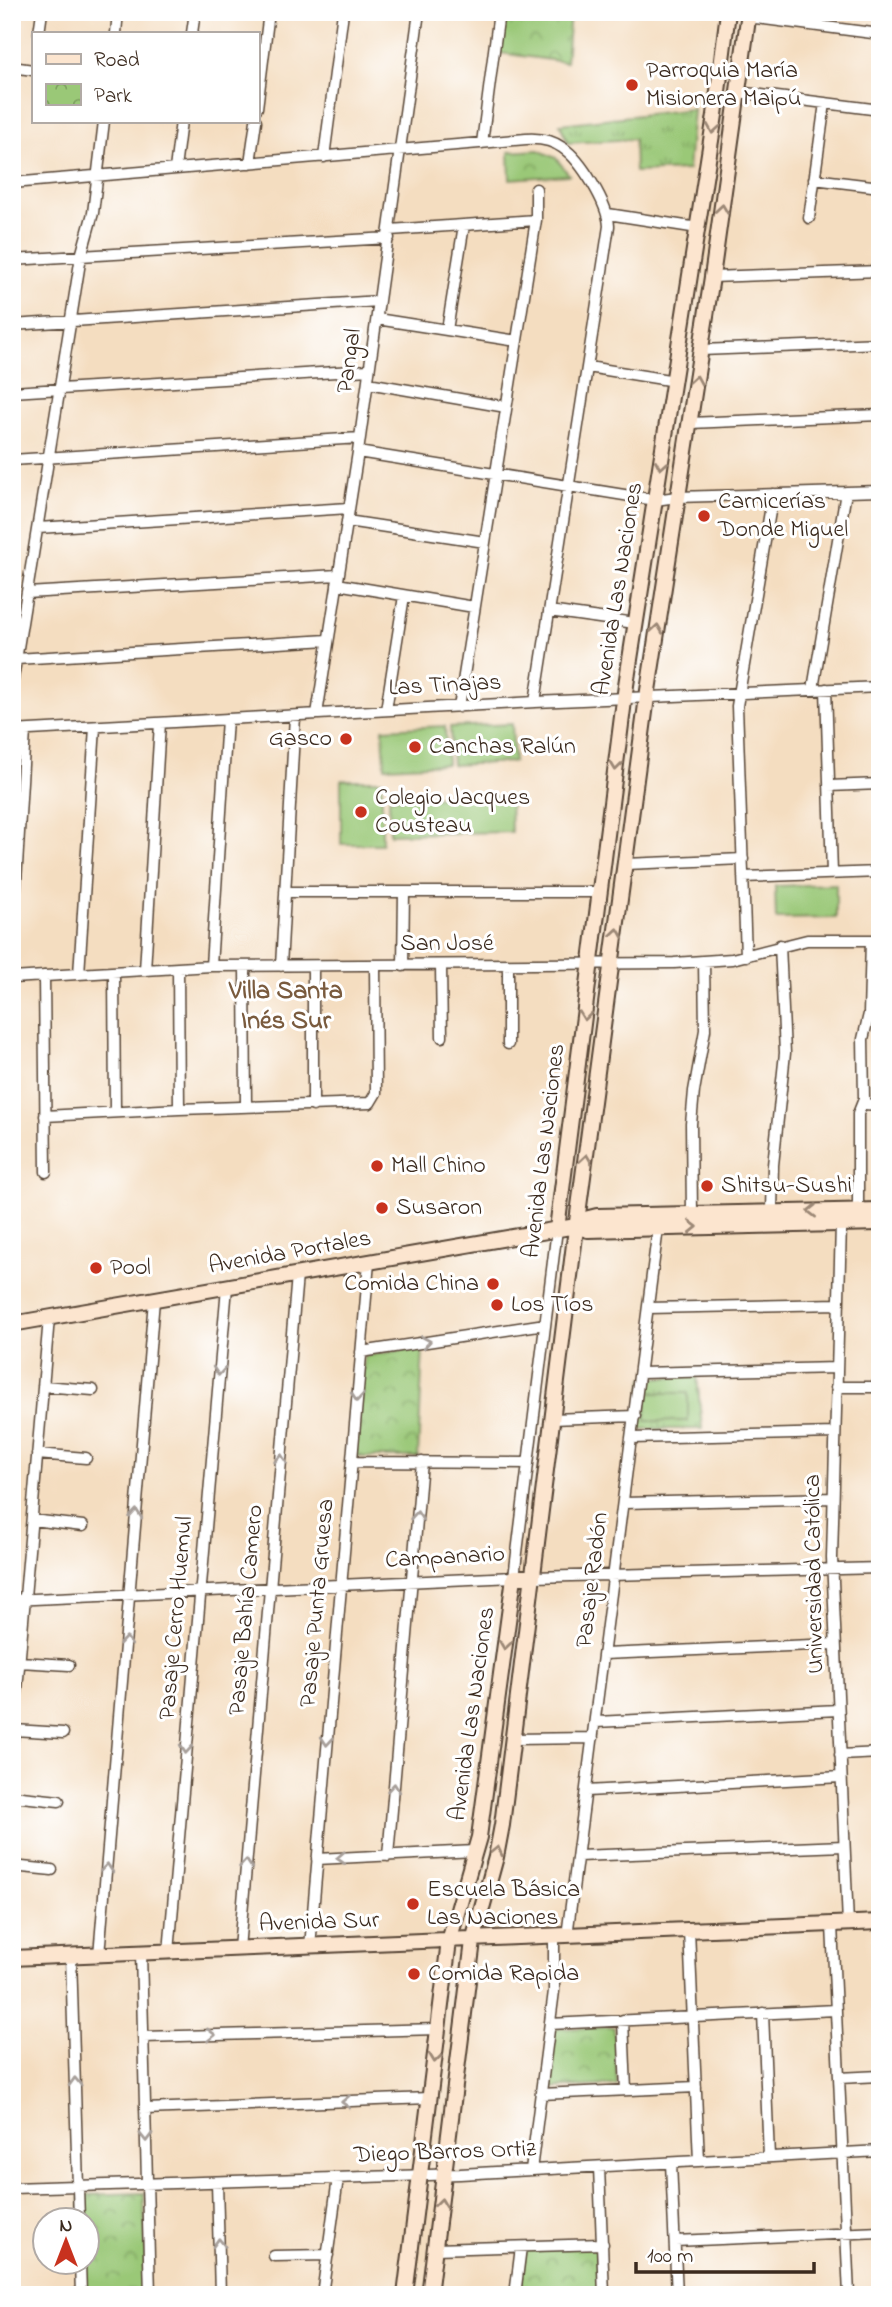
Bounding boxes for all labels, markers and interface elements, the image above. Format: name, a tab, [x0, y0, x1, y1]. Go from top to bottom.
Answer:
legend	[32, 32, 259, 122]
text: Road	[94, 46, 140, 76]
place label: Parroquia María Misionera Maipú	[646, 54, 801, 117]
marker: Parroquia María Misionera Maipú	[624, 77, 640, 93]
text: Park	[94, 82, 133, 112]
one-way arrow	[706, 123, 721, 134]
one-way arrow	[714, 203, 729, 215]
street label: Pangal	[328, 326, 372, 396]
one-way arrow	[688, 374, 703, 386]
one-way arrow	[654, 459, 669, 470]
street label: Avenida Las Naciones	[585, 480, 653, 698]
place label: Carnicerías Donde Miguel	[717, 485, 848, 548]
marker: Carnicerías Donde Miguel	[696, 508, 712, 524]
one-way arrow	[649, 623, 664, 635]
street label: Las Tinajas	[388, 666, 502, 706]
place label: Gasco	[269, 722, 332, 757]
place label: Canchas Ralún	[429, 730, 576, 765]
marker: Gasco	[338, 731, 354, 747]
marker: Canchas Ralún	[407, 739, 423, 755]
one-way arrow	[608, 760, 623, 771]
place label: Colegio Jacques Cousteau	[375, 781, 530, 844]
marker: Colegio Jacques Cousteau	[353, 804, 369, 820]
street label: San José	[400, 927, 494, 962]
one-way arrow	[609, 927, 624, 939]
district label: Villa Santa Inés Sur	[228, 973, 343, 1041]
one-way arrow	[578, 1010, 593, 1021]
street label: Avenida Las Naciones	[514, 1042, 576, 1260]
place label: Mall Chino	[391, 1149, 486, 1184]
one-way arrow	[578, 1153, 593, 1165]
marker: Mall Chino	[369, 1158, 385, 1174]
place label: Shitsu-Sushi	[721, 1169, 852, 1204]
marker: Shitsu-Sushi	[699, 1178, 715, 1194]
place label: Susaron	[396, 1191, 482, 1226]
marker: Susaron	[374, 1200, 390, 1216]
one-way arrow	[806, 1203, 816, 1219]
one-way arrow	[688, 1220, 699, 1235]
street label: Avenida Portales	[206, 1221, 374, 1285]
place label: Pool	[110, 1251, 151, 1286]
marker: Pool	[88, 1260, 104, 1276]
place label: Comida China	[344, 1267, 479, 1302]
marker: Comida China	[485, 1276, 501, 1292]
place label: Los Tíos	[511, 1288, 593, 1323]
marker: Los Tíos	[489, 1297, 505, 1313]
one-way arrow	[420, 1335, 432, 1350]
one-way arrow	[212, 1366, 227, 1377]
one-way arrow	[350, 1392, 365, 1403]
one-way arrow	[273, 1453, 288, 1464]
street label: Universidad Católica	[796, 1474, 834, 1674]
street label: Pasaje Punta Gruesa	[291, 1497, 345, 1709]
street label: Pasaje Bahía Camero	[220, 1503, 274, 1717]
one-way arrow	[128, 1508, 143, 1519]
one-way arrow	[410, 1510, 425, 1521]
street label: Pasaje Radón	[567, 1510, 619, 1650]
street label: Pasaje Cerro Huemul	[151, 1515, 203, 1721]
street label: Campanario	[384, 1537, 506, 1579]
street label: Avenida Las Naciones	[441, 1605, 505, 1823]
one-way arrow	[118, 1635, 133, 1646]
one-way arrow	[497, 1639, 512, 1651]
one-way arrow	[320, 1735, 335, 1746]
one-way arrow	[179, 1744, 194, 1755]
one-way arrow	[386, 1782, 401, 1793]
one-way arrow	[489, 1845, 503, 1857]
one-way arrow	[335, 1851, 346, 1866]
one-way arrow	[238, 1858, 253, 1869]
one-way arrow	[99, 1862, 114, 1873]
place label: Escuela Básica Las Naciones	[427, 1873, 580, 1936]
marker: Escuela Básica Las Naciones	[405, 1896, 421, 1912]
street label: Avenida Sur	[258, 1903, 380, 1943]
place label: Comida Rapida	[428, 1957, 579, 1992]
marker: Comida Rapida	[406, 1966, 422, 1982]
one-way arrow	[206, 2028, 217, 2043]
one-way arrow	[427, 2052, 442, 2063]
one-way arrow	[67, 2076, 82, 2087]
one-way arrow	[340, 2094, 351, 2109]
one-way arrow	[138, 2132, 154, 2142]
street label: Diego Barros Ortiz	[352, 2132, 538, 2174]
one-way arrow	[433, 2197, 448, 2209]
north arrow	[32, 2206, 102, 2276]
text: N	[60, 2213, 73, 2240]
scale bar	[636, 2230, 815, 2274]
one-way arrow	[211, 2238, 226, 2249]
text: 100 m	[647, 2242, 693, 2272]

